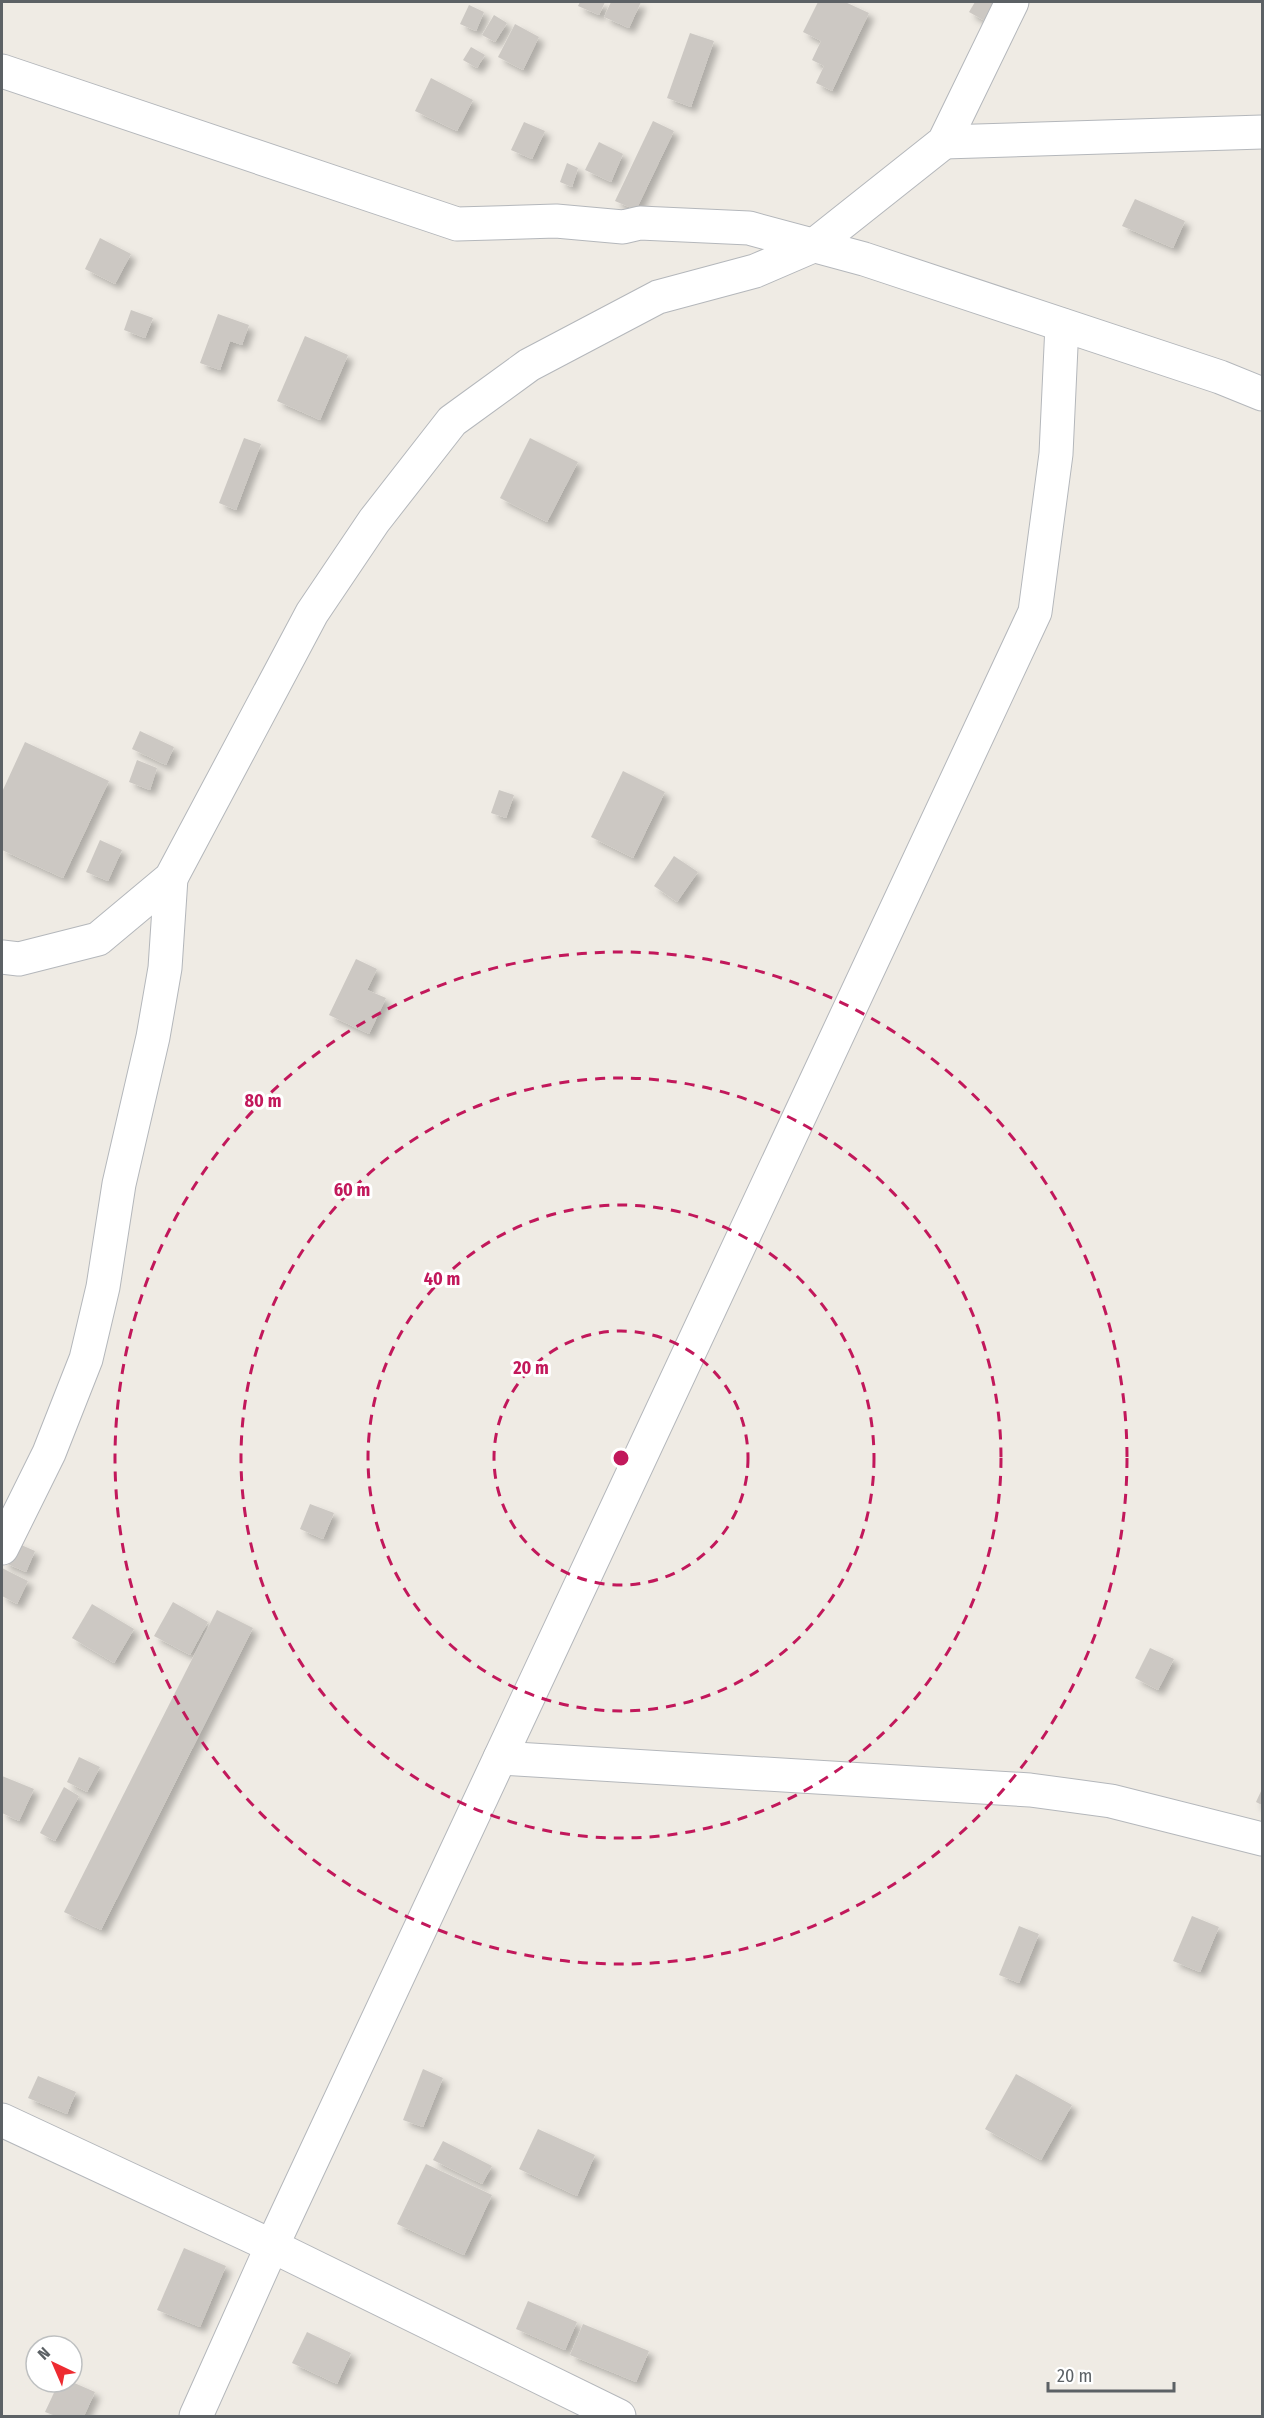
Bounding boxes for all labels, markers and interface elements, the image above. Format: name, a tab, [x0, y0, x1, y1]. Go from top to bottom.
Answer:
text: 80 m	[245, 1090, 281, 1112]
text: 60 m	[334, 1179, 370, 1201]
text: 40 m	[424, 1268, 460, 1290]
text: 20 m	[512, 1357, 549, 1379]
centre of rings	[611, 1448, 631, 1468]
north arrow	[24, 2334, 84, 2394]
text: N	[34, 2343, 54, 2364]
scale bar	[1048, 2355, 1174, 2393]
text: 20 m	[1057, 2365, 1092, 2387]

